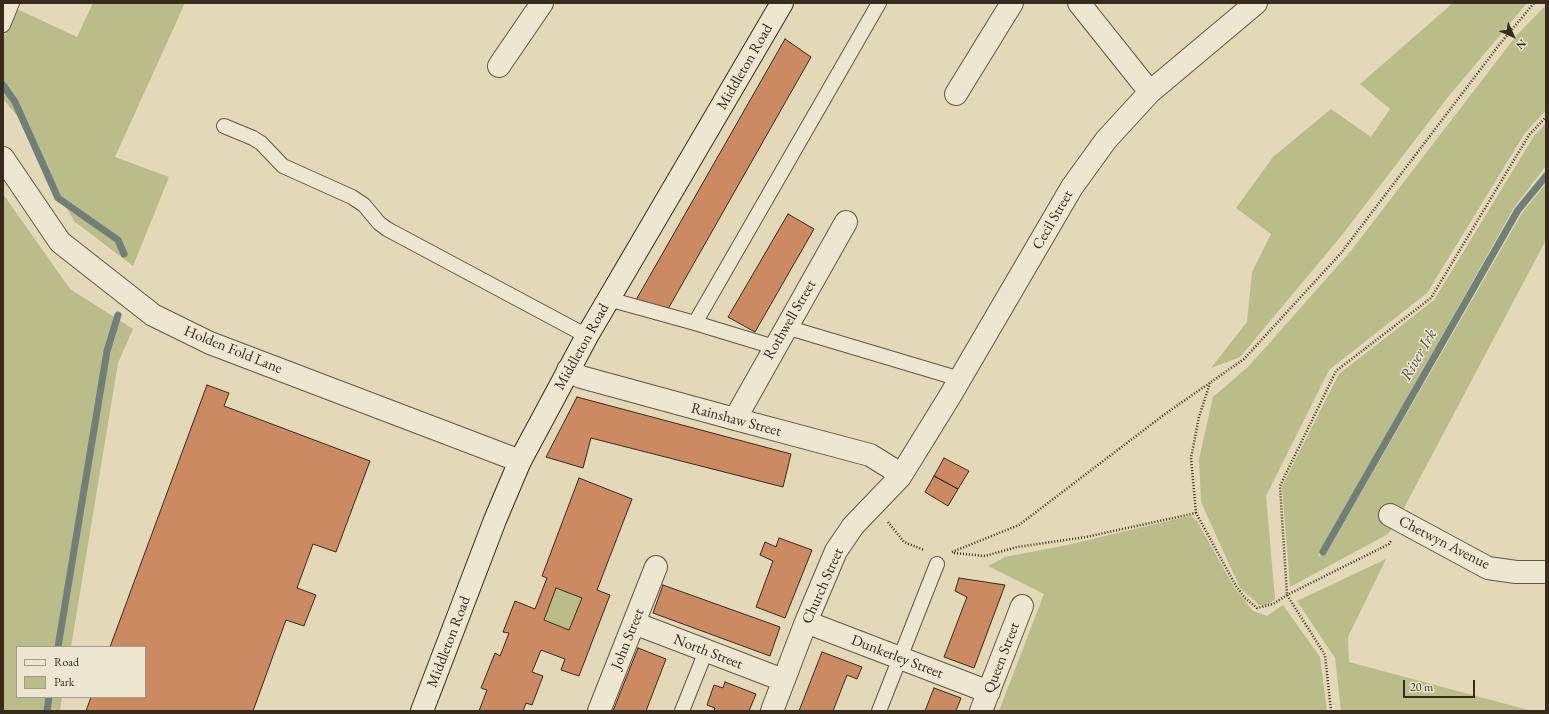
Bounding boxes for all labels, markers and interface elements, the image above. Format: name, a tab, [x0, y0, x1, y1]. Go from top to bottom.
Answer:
north arrow	[1493, 16, 1533, 56]
street label: Middleton Road	[713, 21, 777, 113]
text: N	[1513, 36, 1530, 53]
street label: Cecil Street	[1029, 187, 1077, 253]
street label: Rothwell Street	[760, 277, 820, 363]
street label: Middleton Road	[551, 301, 613, 393]
street label: Holden Fold Lane	[181, 322, 285, 378]
water label: River Irk	[1397, 326, 1441, 384]
street label: Rainshaw Street	[689, 399, 783, 441]
street label: Chetwyn Avenue	[1395, 512, 1493, 574]
street label: Church Street	[798, 545, 848, 627]
street label: Middleton Road	[423, 594, 475, 690]
street label: John Street	[608, 606, 648, 672]
street label: Queen Street	[980, 620, 1024, 696]
street label: North Street	[671, 631, 745, 673]
street label: Dunkerley Street	[848, 631, 946, 683]
legend	[16, 646, 146, 698]
text: Road	[54, 654, 79, 670]
scale bar	[1405, 672, 1477, 698]
text: Park	[54, 674, 74, 690]
text: 20 m	[1410, 679, 1433, 695]

